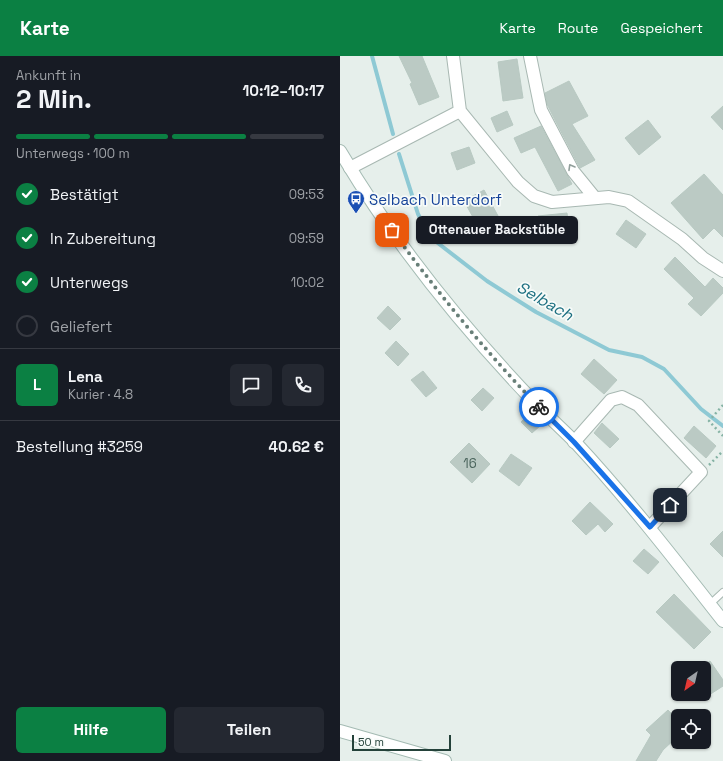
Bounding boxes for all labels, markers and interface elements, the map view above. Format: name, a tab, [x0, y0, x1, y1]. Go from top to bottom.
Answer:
text: Karte	[20, 16, 70, 41]
text: Karte	[500, 19, 536, 37]
text: Route	[558, 19, 598, 37]
text: Gespeichert	[620, 19, 703, 37]
text: Ankunft in	[16, 67, 81, 84]
text: 10:12–10:17	[243, 81, 324, 100]
text: 2 Min.	[16, 82, 92, 116]
text: Unterwegs · 100 m	[16, 145, 130, 162]
one-way arrow	[569, 164, 576, 171]
icon: check	[16, 183, 38, 205]
text: Bestätigt	[50, 185, 119, 204]
text: 09:53	[289, 186, 324, 203]
bus stop icon: Selbach Unterdorf	[346, 189, 366, 214]
place label: Selbach Unterdorf	[369, 190, 502, 209]
pin	[375, 213, 409, 247]
callout: Ottenauer Backstüble	[416, 216, 578, 244]
icon: bag	[381, 219, 403, 241]
text: Ottenauer Backstüble	[429, 221, 565, 238]
icon: check	[16, 227, 38, 249]
text: In Zubereitung	[50, 229, 156, 248]
text: 09:59	[289, 230, 324, 247]
icon: check	[16, 271, 38, 293]
text: Unterwegs	[50, 273, 128, 292]
text: 10:02	[291, 274, 324, 291]
water label: Selbach	[513, 276, 578, 326]
text: Geliefert	[50, 317, 112, 336]
button: chat	[230, 364, 272, 406]
button: phone	[282, 364, 324, 406]
text: Lena	[68, 367, 103, 386]
text: L	[33, 375, 41, 394]
text: Kurier · 4.8	[68, 386, 133, 403]
courier	[519, 387, 559, 427]
icon: bike	[528, 396, 550, 418]
text: Bestellung #3259	[16, 437, 143, 456]
text: 40.62 €	[268, 437, 324, 456]
house number: 16	[463, 455, 477, 472]
pin	[653, 488, 687, 522]
icon: home	[659, 494, 681, 516]
north arrow	[671, 661, 711, 701]
map controls	[671, 661, 711, 749]
button: Hilfe	[16, 707, 166, 753]
button: Teilen	[174, 707, 324, 753]
button: locate	[671, 709, 711, 749]
scale bar	[352, 733, 451, 752]
text: 50 m	[358, 735, 384, 749]

